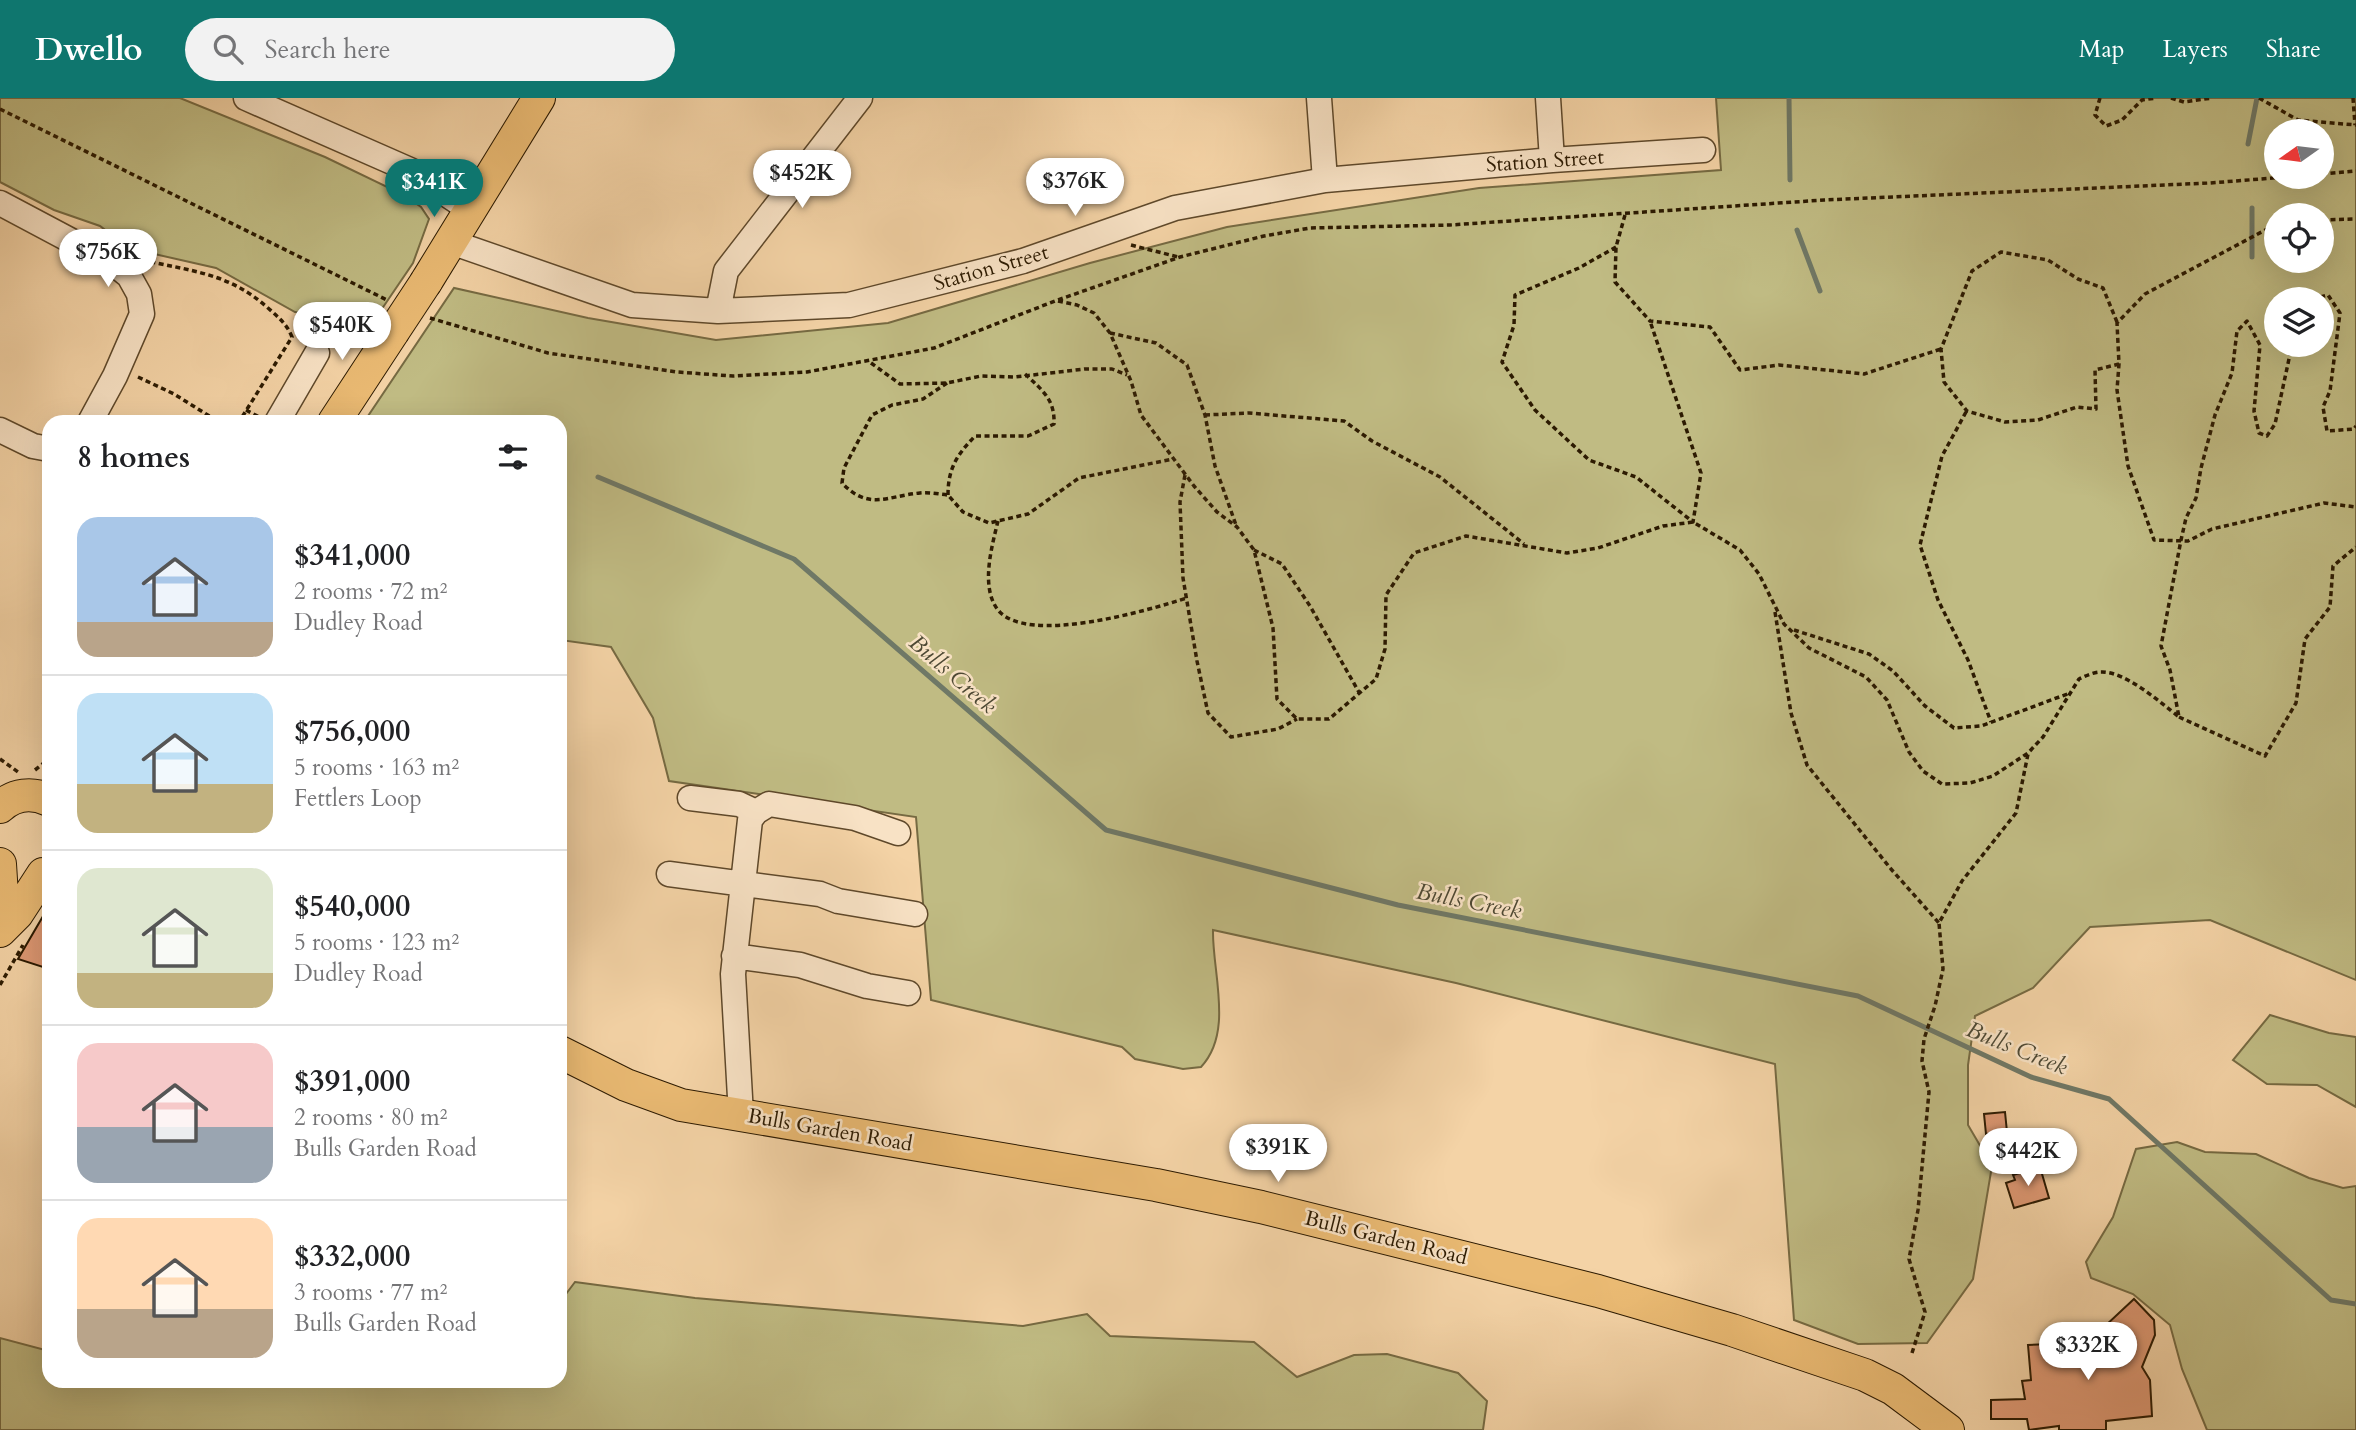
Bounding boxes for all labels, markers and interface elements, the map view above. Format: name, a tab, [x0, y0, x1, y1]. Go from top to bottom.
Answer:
search box	[185, 18, 675, 81]
text: Dwello	[35, 27, 143, 72]
icon: search	[209, 30, 247, 68]
text: Search here	[265, 32, 391, 67]
text: Map	[2079, 33, 2125, 66]
text: Layers	[2163, 33, 2228, 66]
text: Share	[2266, 33, 2321, 66]
north arrow	[2264, 119, 2334, 189]
map controls	[2264, 119, 2334, 357]
street label: Station Street	[1485, 142, 1605, 180]
pin: $452K	[753, 150, 851, 210]
text: $452K	[769, 157, 835, 188]
pin: $376K	[1026, 158, 1124, 218]
pin: $341K	[385, 159, 483, 219]
text: $376K	[1042, 165, 1108, 196]
text: $341K	[401, 166, 467, 197]
button: locate	[2264, 203, 2334, 273]
pin: $756K	[59, 230, 157, 289]
text: $756K	[75, 236, 141, 267]
street label: Station Street	[930, 238, 1052, 298]
button: layers	[2264, 287, 2334, 357]
pin: $540K	[293, 302, 391, 362]
text: $540K	[309, 309, 375, 340]
text: 8 homes	[77, 437, 190, 478]
icon: filters	[494, 438, 532, 476]
text: $341,000	[294, 535, 410, 576]
icon: home	[133, 545, 217, 629]
text: 2 rooms · 72 m²	[294, 576, 447, 607]
text: Dudley Road	[294, 607, 423, 638]
water label: Bulls Creek	[903, 627, 1004, 721]
text: $756,000	[294, 711, 410, 752]
icon: home	[133, 721, 217, 805]
text: 5 rooms · 163 m²	[294, 752, 459, 783]
text: Fettlers Loop	[294, 783, 422, 814]
water label: Bulls Creek	[1414, 876, 1525, 927]
text: $540,000	[294, 886, 410, 927]
icon: home	[133, 896, 217, 980]
text: 5 rooms · 123 m²	[294, 927, 459, 958]
text: Dudley Road	[294, 958, 423, 989]
water label: Bulls Creek	[1962, 1014, 2073, 1083]
text: $391,000	[294, 1061, 410, 1102]
icon: home	[133, 1071, 217, 1155]
street label: Bulls Garden Road	[745, 1101, 915, 1159]
text: 2 rooms · 80 m²	[294, 1102, 447, 1133]
pin: $391K	[1229, 1124, 1327, 1184]
pin: $442K	[1979, 1128, 2077, 1188]
text: $391K	[1245, 1131, 1311, 1162]
text: Bulls Garden Road	[294, 1133, 477, 1164]
text: $442K	[1995, 1135, 2061, 1166]
street label: Bulls Garden Road	[1301, 1204, 1471, 1272]
text: $332,000	[294, 1236, 410, 1277]
icon: home	[133, 1246, 217, 1330]
text: 3 rooms · 77 m²	[294, 1277, 447, 1308]
text: Bulls Garden Road	[294, 1308, 477, 1339]
pin: $332K	[2039, 1322, 2137, 1382]
text: $332K	[2055, 1329, 2121, 1360]

